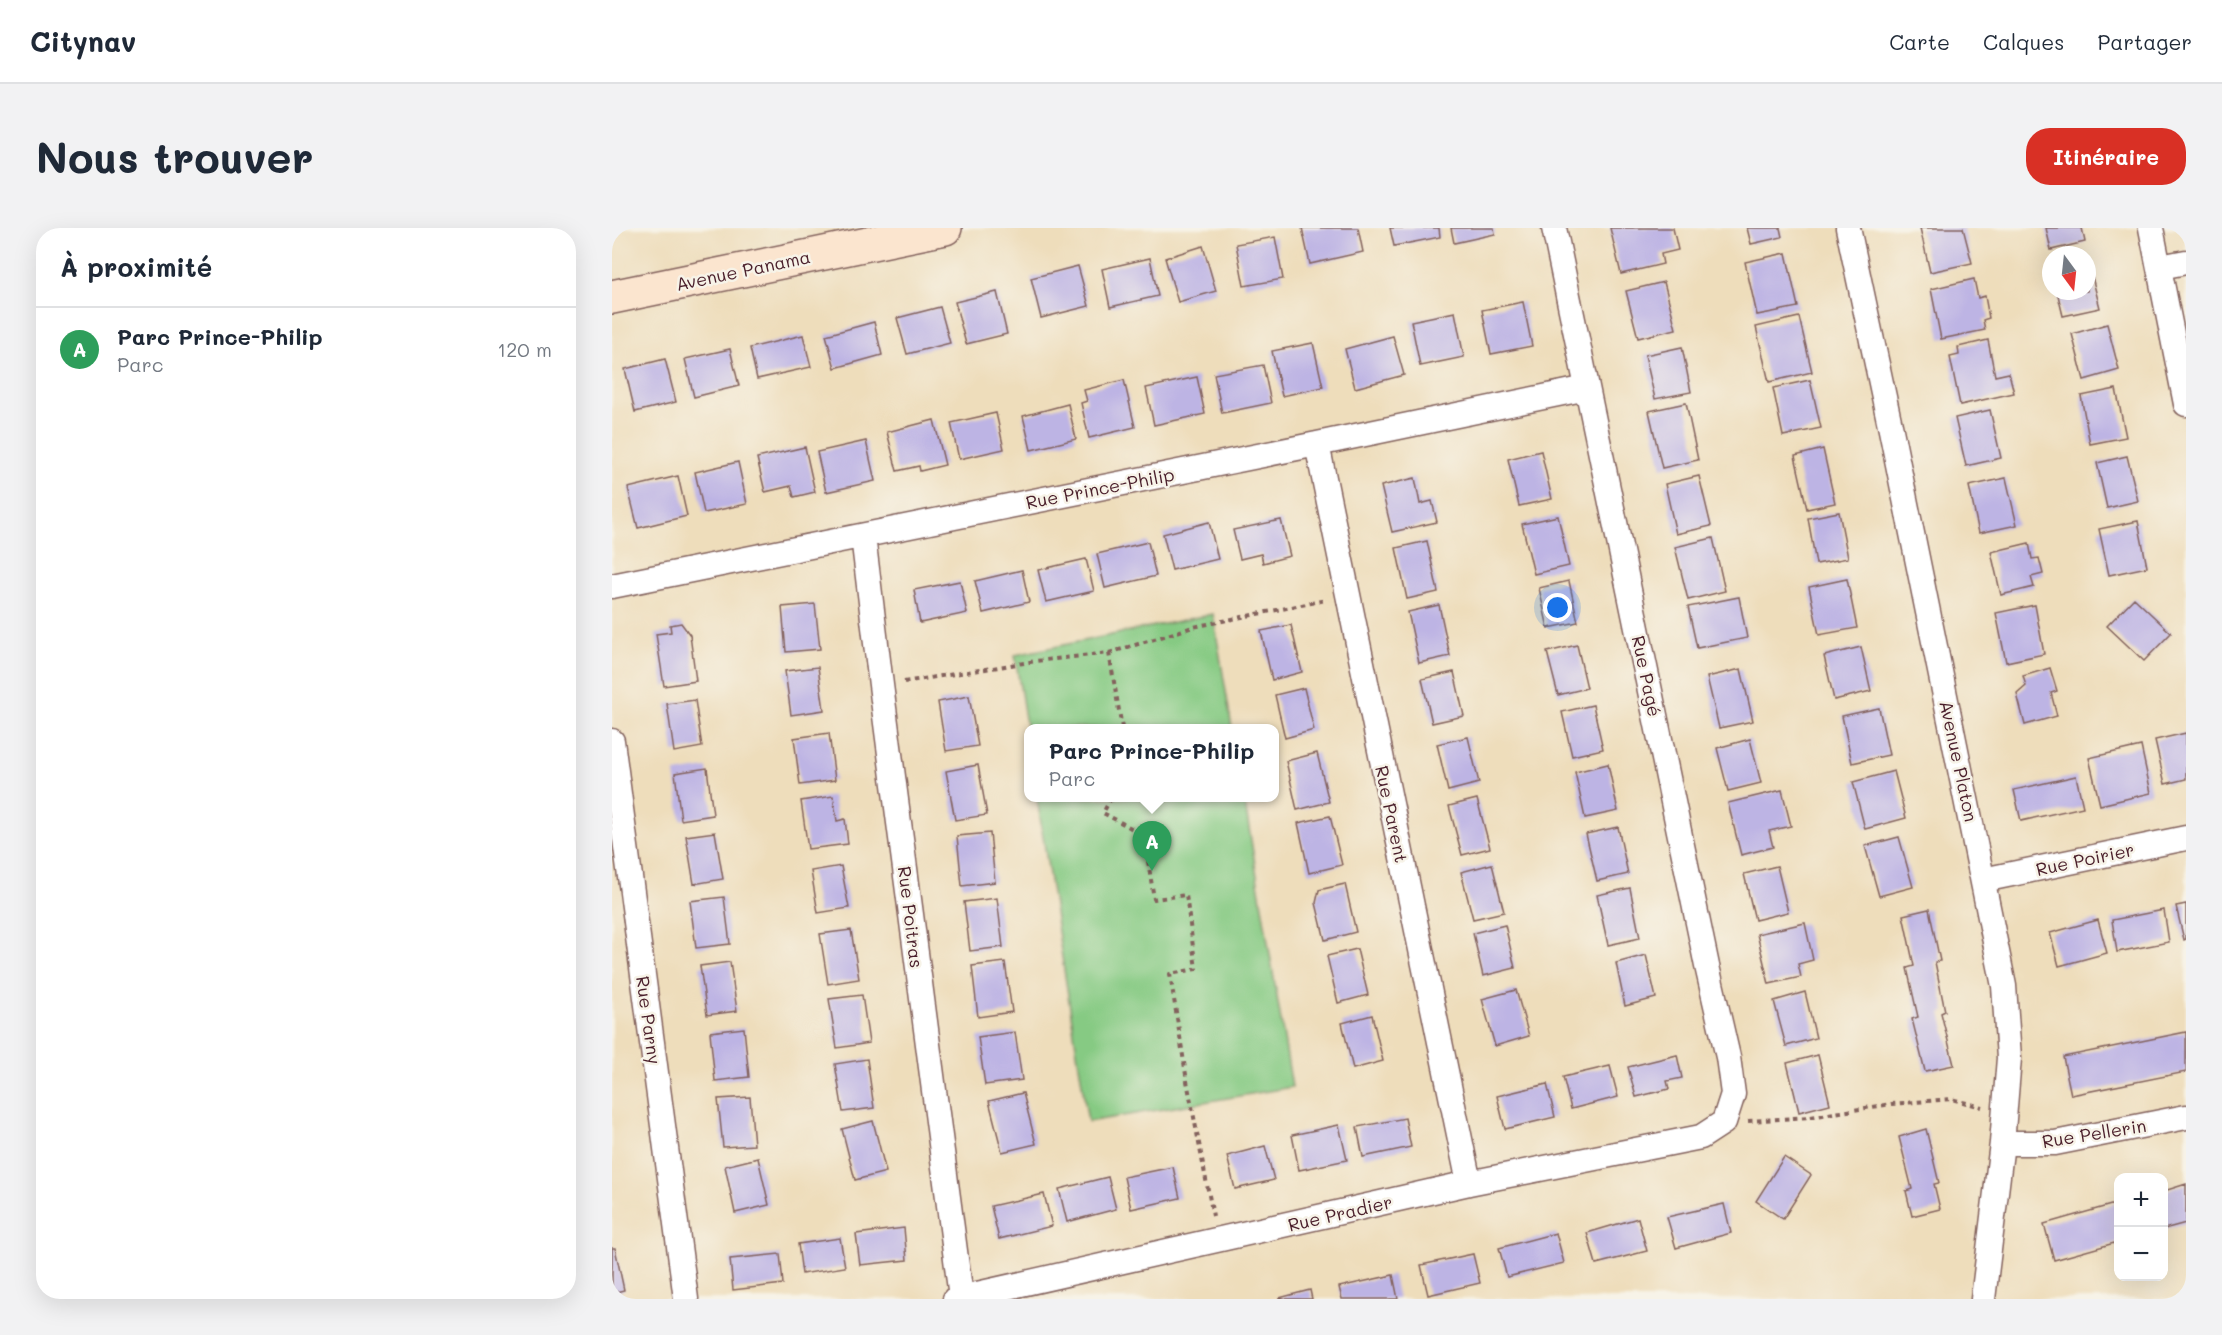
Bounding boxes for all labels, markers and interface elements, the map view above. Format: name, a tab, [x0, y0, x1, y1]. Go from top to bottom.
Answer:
text: Citynav	[30, 23, 136, 59]
text: Carte	[1889, 28, 1950, 55]
text: Calques	[1983, 28, 2065, 55]
text: Partager	[2098, 28, 2192, 55]
button: Itinéraire	[2026, 128, 2186, 185]
text: Nous trouver	[36, 129, 314, 184]
street label: Avenue Panama	[674, 244, 812, 296]
north arrow	[2042, 246, 2096, 300]
text: À proximité	[60, 250, 212, 284]
text: Parc Prince-Philip	[117, 322, 323, 351]
text: A	[73, 336, 86, 362]
text: 120 m	[497, 336, 552, 362]
text: Parc	[117, 351, 163, 377]
street label: Rue Prince-Philip	[1024, 462, 1176, 514]
your location	[1543, 593, 1572, 622]
street label: Rue Pagé	[1627, 633, 1667, 719]
street label: Avenue Platon	[1934, 698, 1984, 824]
popup	[1024, 724, 1279, 802]
text: Parc Prince-Philip	[1049, 736, 1254, 765]
street label: Rue Parent	[1370, 763, 1414, 865]
text: Parc	[1049, 765, 1095, 791]
pin: A	[1132, 822, 1172, 871]
street label: Rue Poirier	[2034, 837, 2136, 881]
street label: Rue Poitras	[893, 865, 929, 969]
street label: Rue Parny	[631, 974, 667, 1066]
street label: Rue Pellerin	[2040, 1113, 2148, 1153]
map controls	[2114, 1173, 2168, 1281]
button: +	[2114, 1173, 2168, 1227]
street label: Rue Pradier	[1285, 1189, 1395, 1237]
button: −	[2114, 1227, 2168, 1281]

